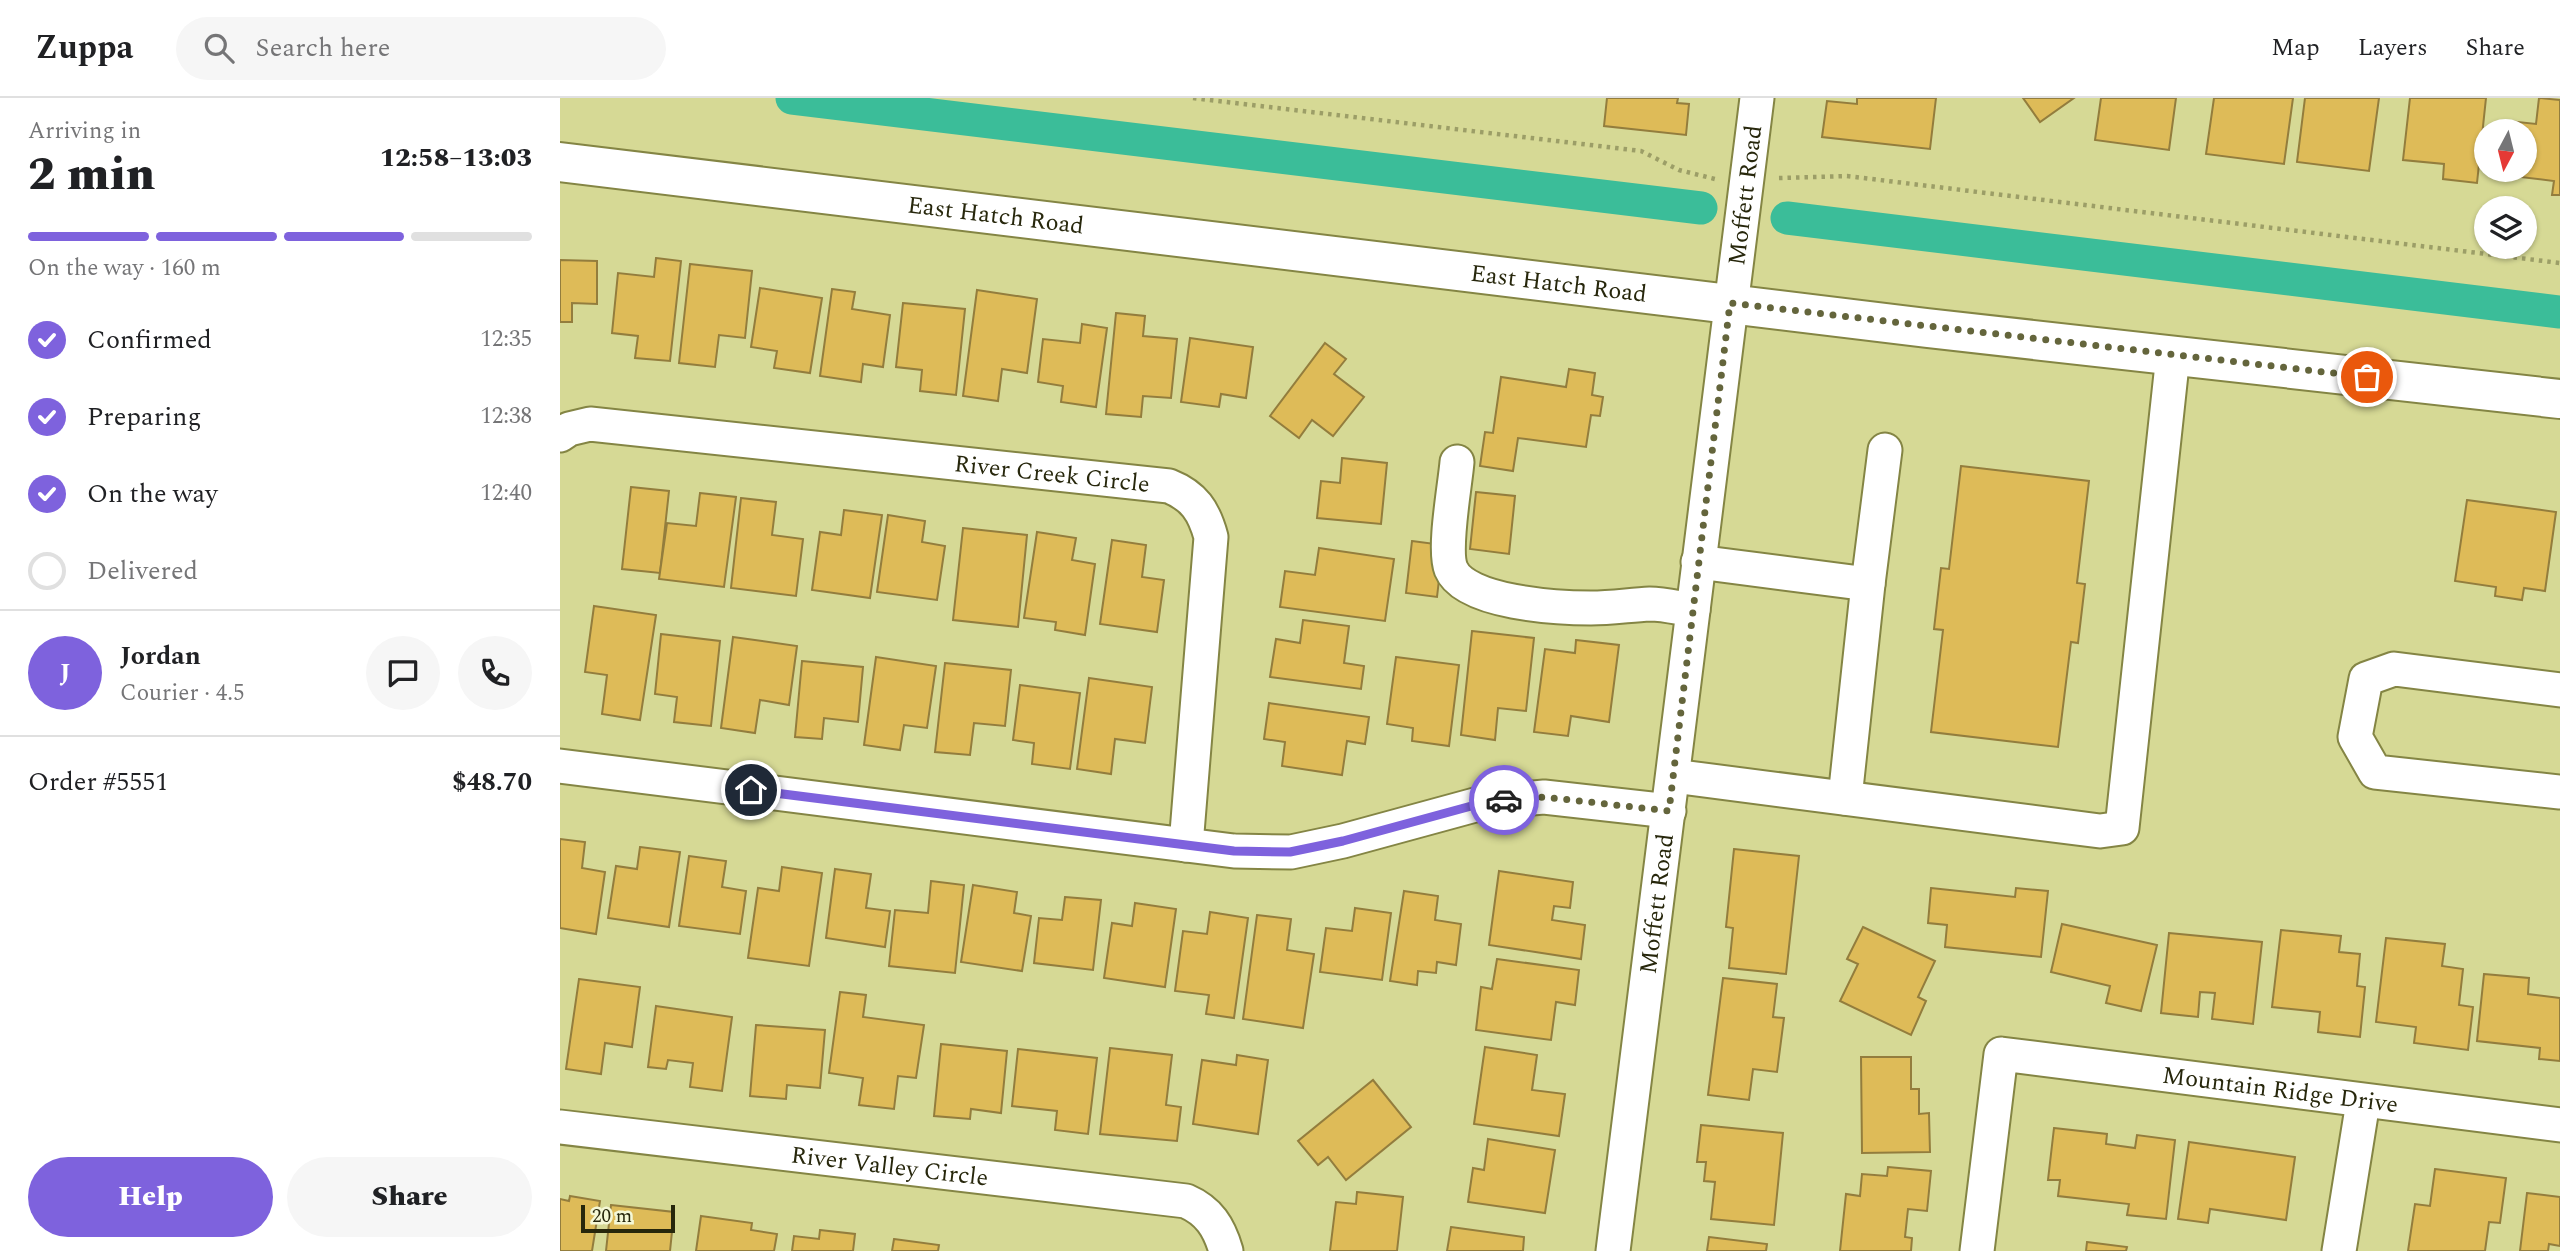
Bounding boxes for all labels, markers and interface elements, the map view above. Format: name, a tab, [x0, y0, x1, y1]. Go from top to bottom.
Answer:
search box	[176, 17, 666, 80]
text: Zuppa	[35, 23, 134, 73]
text: Search here	[256, 28, 390, 68]
icon: search	[200, 29, 238, 67]
text: Map	[2271, 30, 2320, 66]
text: Layers	[2358, 30, 2428, 66]
text: Share	[2466, 30, 2525, 66]
text: Arriving in	[28, 114, 141, 149]
north arrow	[2474, 119, 2538, 182]
map controls	[2474, 119, 2537, 259]
street label: Moffett Road	[1719, 123, 1772, 268]
text: 12:58–13:03	[380, 138, 532, 178]
text: 2 min	[28, 140, 155, 210]
street label: East Hatch Road	[905, 187, 1086, 244]
button: layers	[2474, 196, 2537, 259]
text: On the way · 160 m	[28, 251, 221, 286]
street label: East Hatch Road	[1468, 256, 1649, 313]
text: Confirmed	[87, 320, 212, 360]
icon: check	[28, 321, 66, 359]
text: 12:35	[480, 322, 532, 357]
pin	[2337, 347, 2397, 407]
icon: bag	[2348, 358, 2386, 396]
text: Preparing	[87, 397, 201, 437]
icon: check	[28, 398, 66, 436]
text: 12:38	[480, 399, 532, 434]
street label: River Creek Circle	[952, 446, 1151, 503]
text: On the way	[87, 474, 218, 514]
icon: check	[28, 475, 66, 513]
text: 12:40	[480, 476, 532, 511]
text: Delivered	[87, 551, 198, 591]
text: Jordan	[120, 636, 201, 676]
button: chat	[366, 636, 440, 710]
button: phone	[458, 636, 532, 710]
text: J	[59, 653, 71, 693]
text: Courier · 4.5	[120, 676, 245, 711]
pin	[721, 760, 781, 820]
text: Order #5551	[28, 762, 168, 802]
text: $48.70	[452, 762, 532, 802]
courier	[1469, 765, 1539, 835]
icon: home	[732, 771, 770, 809]
icon: car	[1485, 781, 1523, 819]
street label: Moffett Road	[1631, 832, 1684, 976]
street label: Mountain Ridge Drive	[2160, 1058, 2400, 1123]
street label: River Valley Circle	[789, 1137, 990, 1196]
button: Help	[28, 1157, 273, 1237]
button: Share	[287, 1157, 532, 1237]
scale bar	[581, 1202, 676, 1234]
text: 20 m	[592, 1202, 632, 1231]

